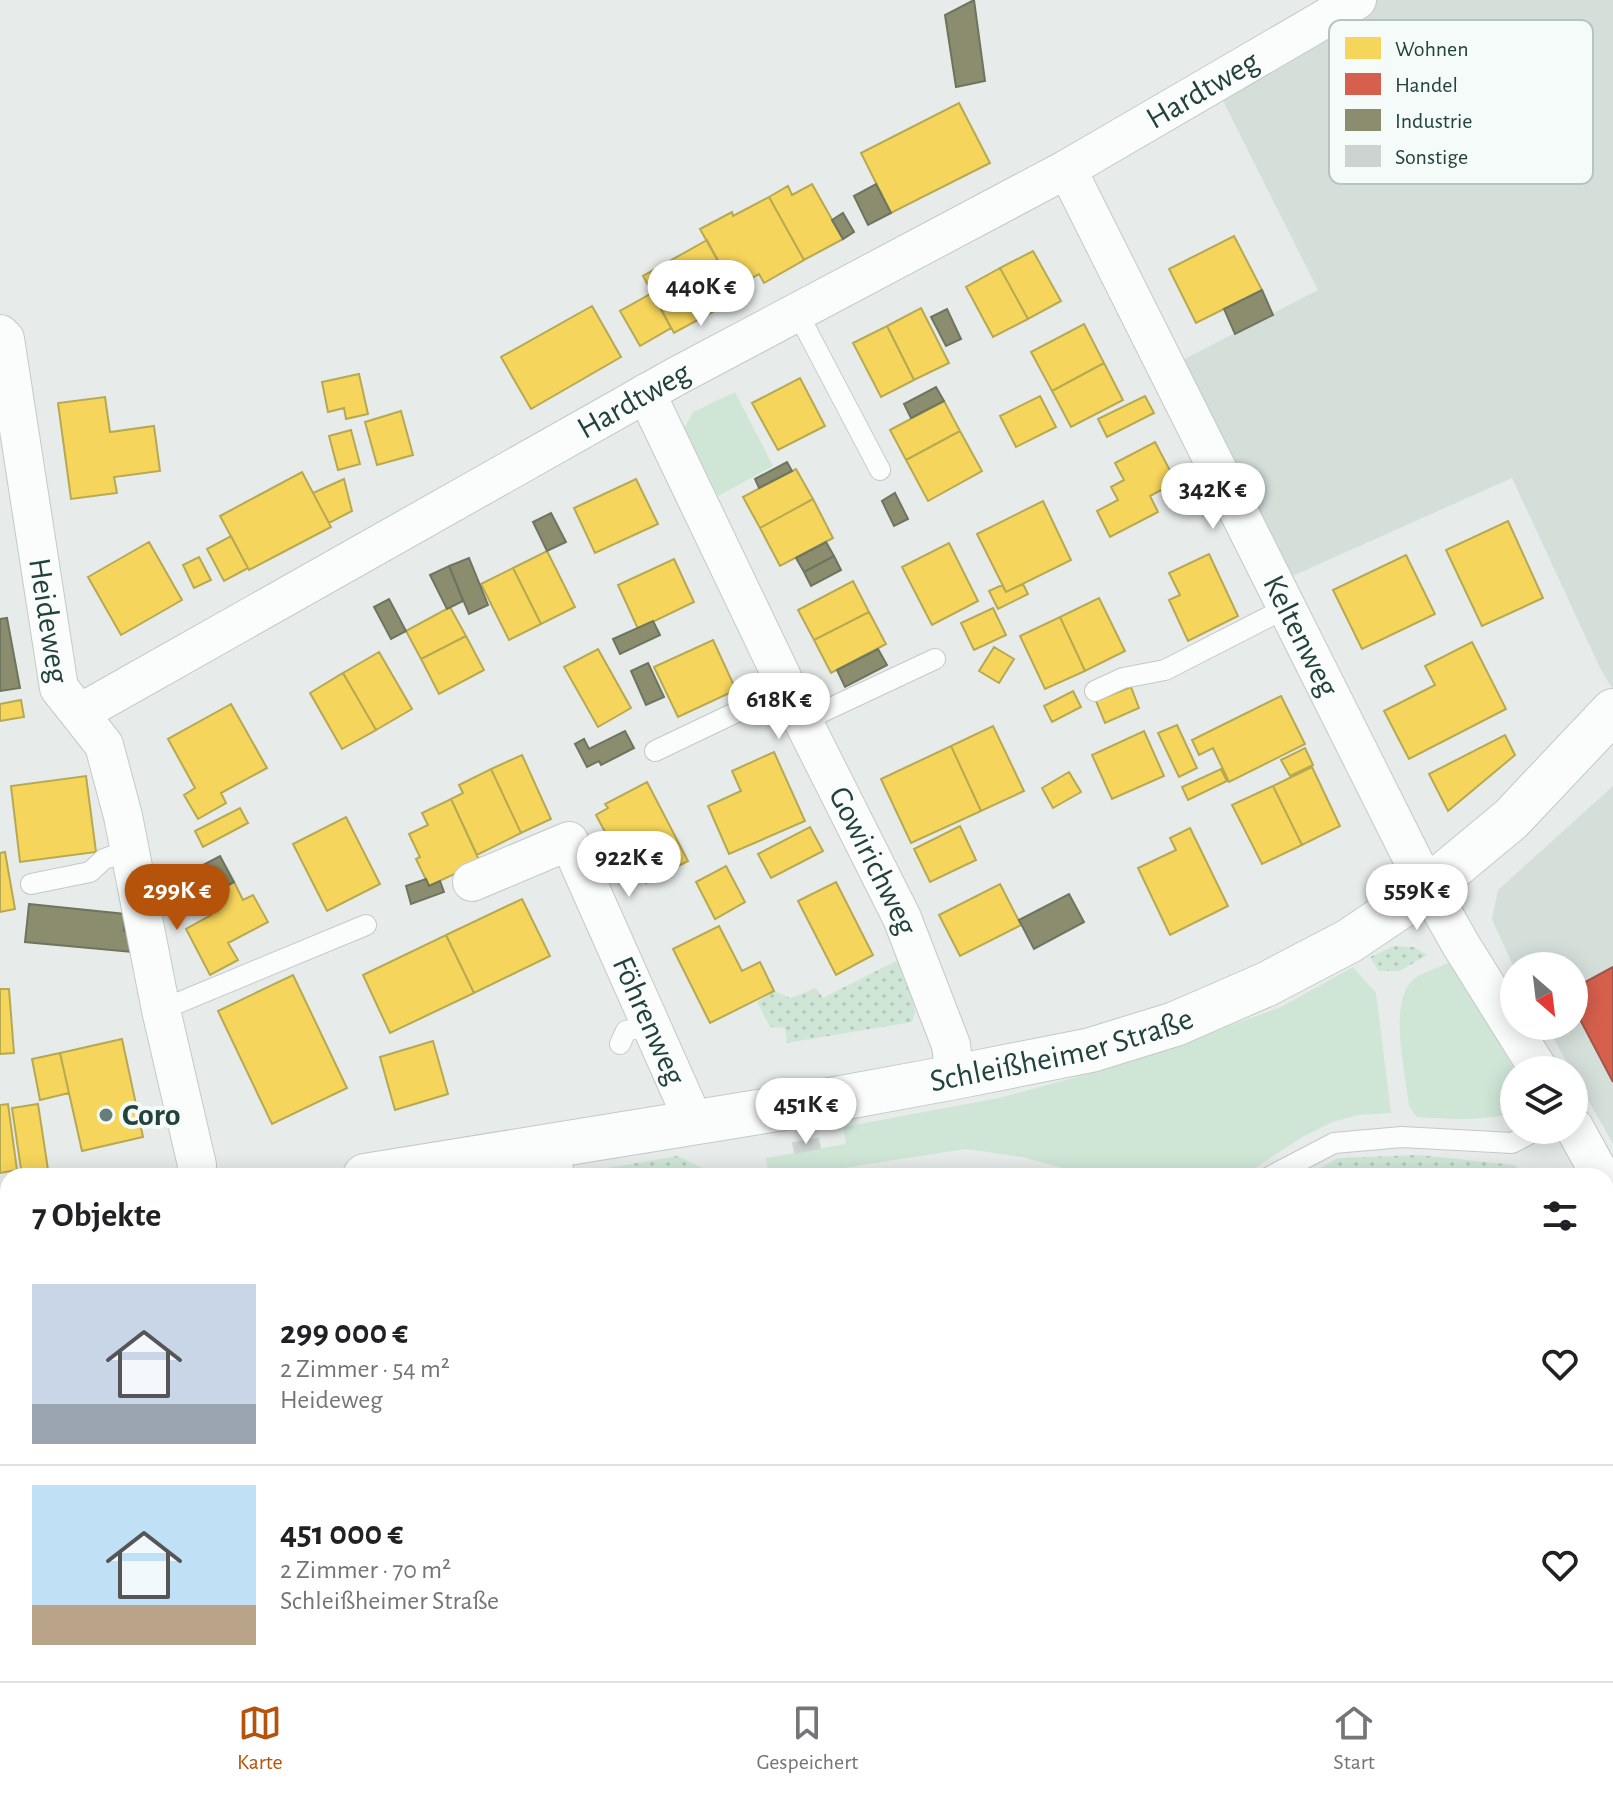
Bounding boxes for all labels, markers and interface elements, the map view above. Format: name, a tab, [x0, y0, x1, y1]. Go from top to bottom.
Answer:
legend	[1329, 20, 1593, 184]
text: Wohnen	[1395, 38, 1469, 60]
street label: Hardtweg	[1141, 45, 1265, 135]
text: Handel	[1395, 74, 1458, 96]
text: Industrie	[1395, 110, 1472, 132]
text: Sonstige	[1395, 146, 1468, 168]
pin: 440K €	[636, 260, 766, 328]
text: 440K €	[666, 273, 736, 299]
street label: Hardtweg	[572, 356, 696, 445]
pin: 342K €	[1148, 463, 1278, 531]
text: 342K €	[1179, 476, 1247, 502]
street label: Heideweg	[23, 556, 74, 686]
street label: Keltenweg	[1257, 570, 1345, 702]
pin: 618K €	[714, 673, 844, 741]
text: 618K €	[746, 686, 812, 712]
street label: Gowirichweg	[823, 782, 923, 939]
pin: 922K €	[564, 831, 694, 899]
text: 922K €	[595, 844, 663, 870]
pin: 299K €	[112, 864, 242, 932]
pin: 559K €	[1352, 864, 1482, 932]
text: 299K €	[143, 877, 211, 903]
text: 559K €	[1384, 877, 1450, 903]
street label: Föhrenweg	[606, 952, 692, 1090]
north arrow	[1500, 952, 1588, 1040]
map controls	[1500, 952, 1588, 1144]
street label: Schleißheimer Straße	[927, 1002, 1198, 1097]
button: layers	[1500, 1056, 1588, 1144]
pin: 451K €	[741, 1078, 871, 1146]
text: 451K €	[774, 1091, 838, 1117]
place label: Coro	[122, 1099, 181, 1131]
marker: Coro	[97, 1106, 115, 1124]
icon: filters	[1538, 1194, 1582, 1238]
text: 7 Objekte	[32, 1199, 161, 1233]
icon: home	[96, 1316, 192, 1412]
text: 299 000 €	[280, 1316, 408, 1350]
icon: heart	[1538, 1342, 1582, 1386]
text: 2 Zimmer · 54 m²	[280, 1356, 450, 1382]
text: Heideweg	[280, 1387, 383, 1413]
icon: home	[96, 1517, 192, 1613]
text: 451 000 €	[280, 1517, 403, 1551]
icon: heart	[1538, 1543, 1582, 1587]
text: 2 Zimmer · 70 m²	[280, 1557, 451, 1583]
text: Schleißheimer Straße	[280, 1588, 499, 1614]
tab: Karte	[237, 1701, 283, 1775]
tab: Gespeichert	[756, 1701, 858, 1775]
tab: Start	[1332, 1701, 1376, 1775]

